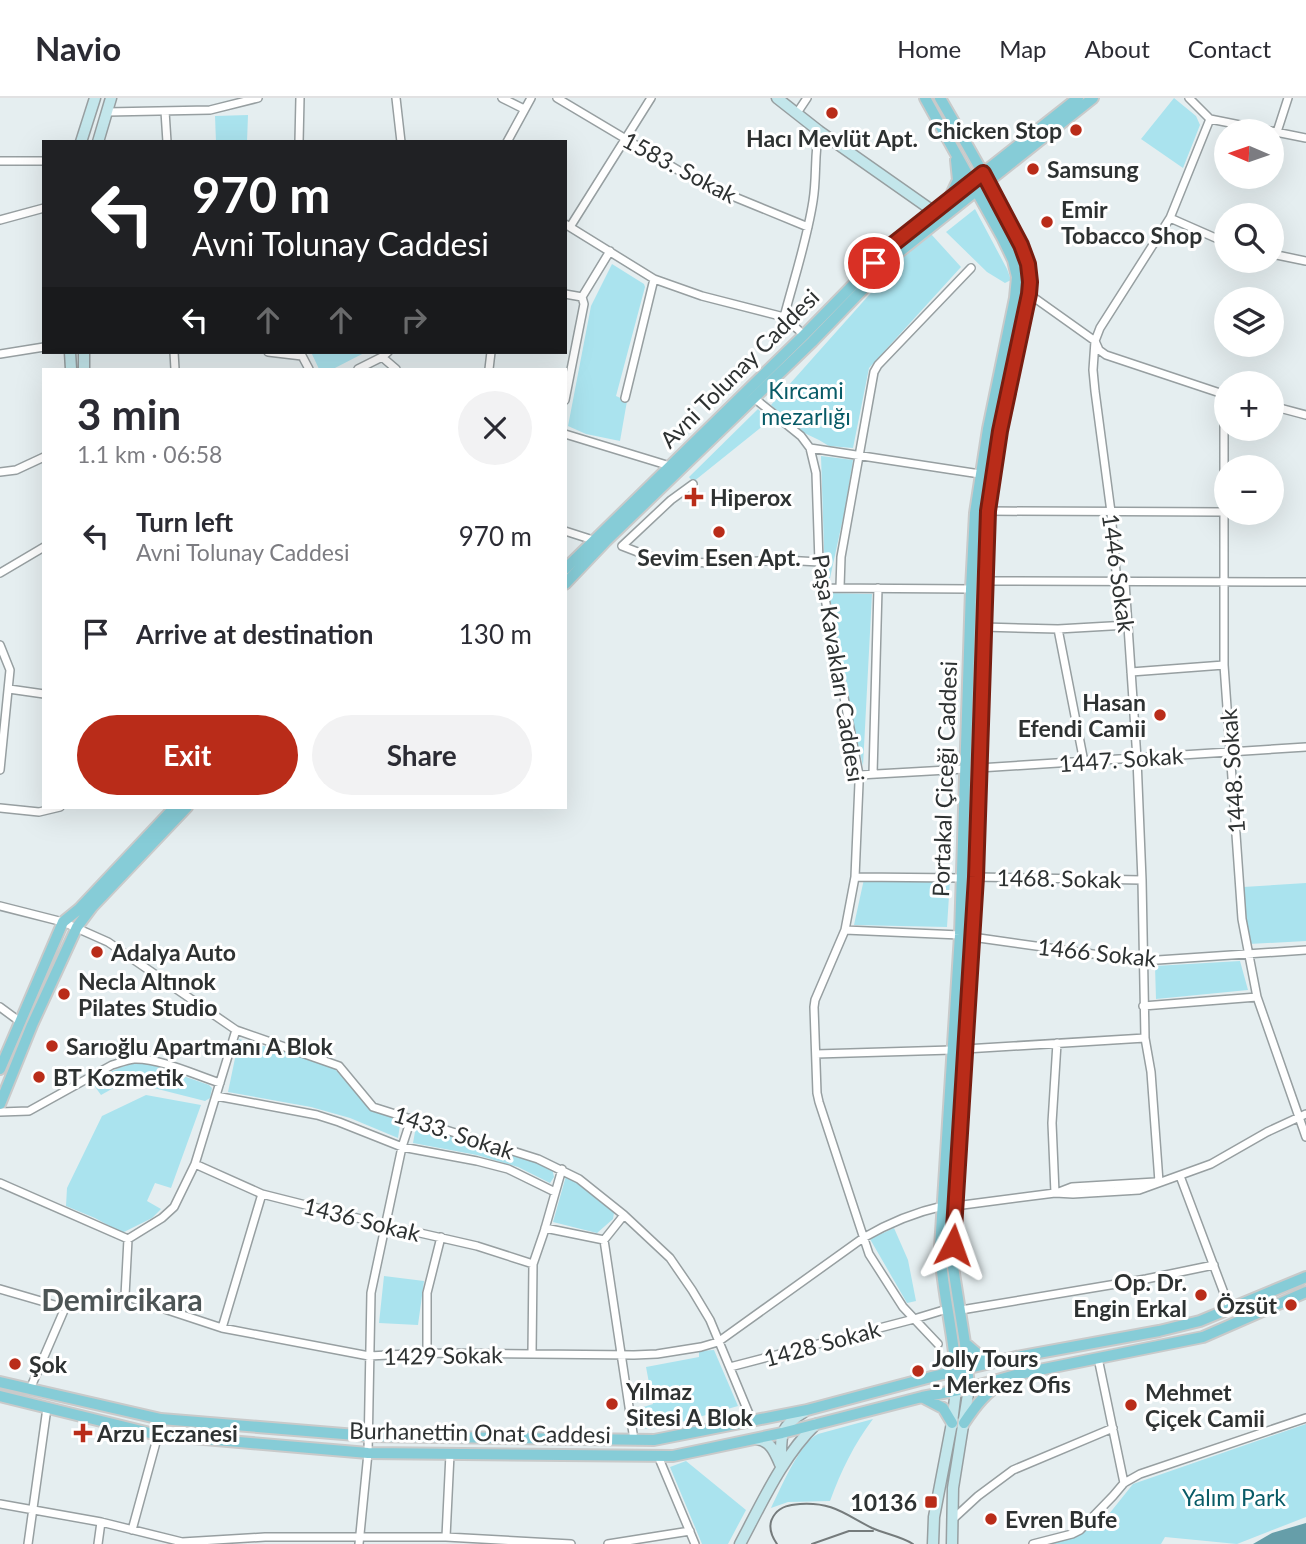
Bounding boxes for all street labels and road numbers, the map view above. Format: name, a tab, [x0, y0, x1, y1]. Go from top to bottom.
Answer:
street label: 1583. Sokak	[618, 125, 742, 209]
street label: Avni Tolunay Caddesi	[654, 283, 824, 453]
street label: 1446 Sokak	[1097, 512, 1141, 634]
street label: Paşa Kavakları Caddesi	[807, 552, 871, 784]
street label: Portakal Çiceği Caddesi	[926, 661, 962, 897]
street label: 1448. Sokak	[1214, 707, 1250, 834]
street label: 1447. Sokak	[1058, 741, 1185, 777]
street label: 1468. Sokak	[996, 863, 1122, 893]
street label: 1466 Sokak	[1036, 932, 1158, 972]
street label: 1433. Sokak	[390, 1099, 518, 1165]
street label: 1436 Sokak	[301, 1191, 424, 1247]
street label: 1428 Sokak	[761, 1314, 884, 1372]
street label: 1429 Sokak	[383, 1340, 503, 1370]
street label: Burhanettin Onat Caddesi	[349, 1416, 611, 1448]

